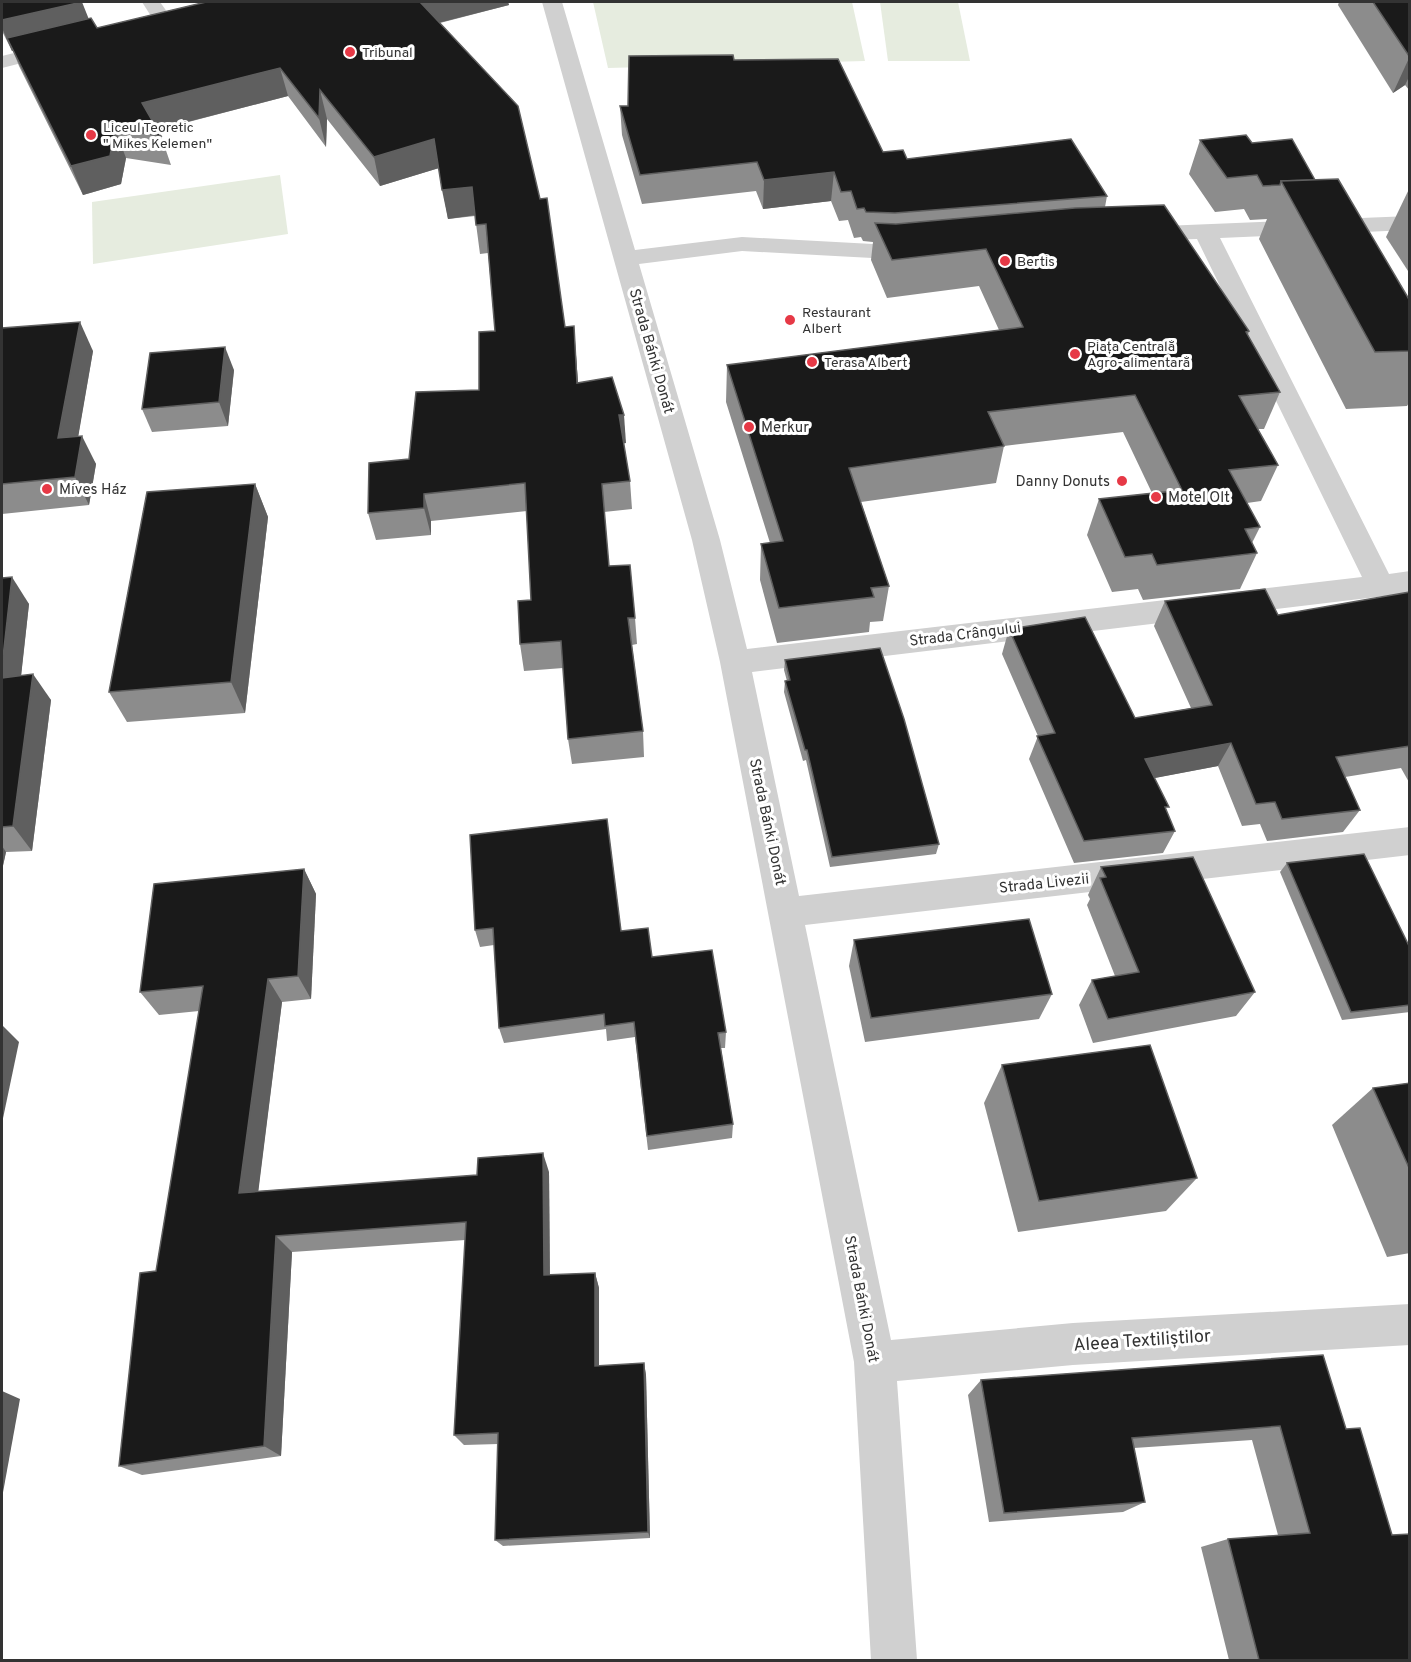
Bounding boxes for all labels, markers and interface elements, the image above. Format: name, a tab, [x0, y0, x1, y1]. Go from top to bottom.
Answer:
marker: Tribunal	[343, 45, 357, 59]
place label: Tribunal	[362, 45, 413, 62]
place label: Liceul Teoretic " Mikes Kelemen"	[103, 120, 212, 153]
marker: Liceul Teoretic " Mikes Kelemen"	[84, 128, 98, 142]
marker: Bertis	[998, 254, 1012, 268]
place label: Bertis	[1017, 254, 1055, 271]
street label: Strada Bánki Donát	[624, 287, 678, 416]
place label: Restaurant Albert	[802, 305, 871, 338]
marker: Restaurant Albert	[783, 313, 797, 327]
place label: Piața Centrală Agro-alimentară	[1087, 339, 1190, 372]
marker: Piața Centrală Agro-alimentară	[1068, 347, 1082, 361]
marker: Terasa Albert	[805, 355, 819, 369]
place label: Terasa Albert	[824, 355, 908, 372]
place label: Merkur	[761, 419, 809, 438]
marker: Merkur	[742, 420, 756, 434]
place label: Danny Donuts	[1016, 473, 1110, 492]
marker: Danny Donuts	[1115, 474, 1129, 488]
place label: Míves Ház	[59, 481, 127, 500]
marker: Míves Ház	[40, 482, 54, 496]
place label: Motel Olt	[1168, 489, 1230, 508]
marker: Motel Olt	[1149, 490, 1163, 504]
street label: Strada Crângului	[908, 619, 1022, 652]
street label: Strada Bánki Donát	[744, 757, 789, 888]
street label: Strada Livezii	[998, 870, 1090, 899]
street label: Strada Bánki Donát	[839, 1234, 882, 1365]
street label: Aleea Textiliștilor	[1073, 1325, 1212, 1358]

